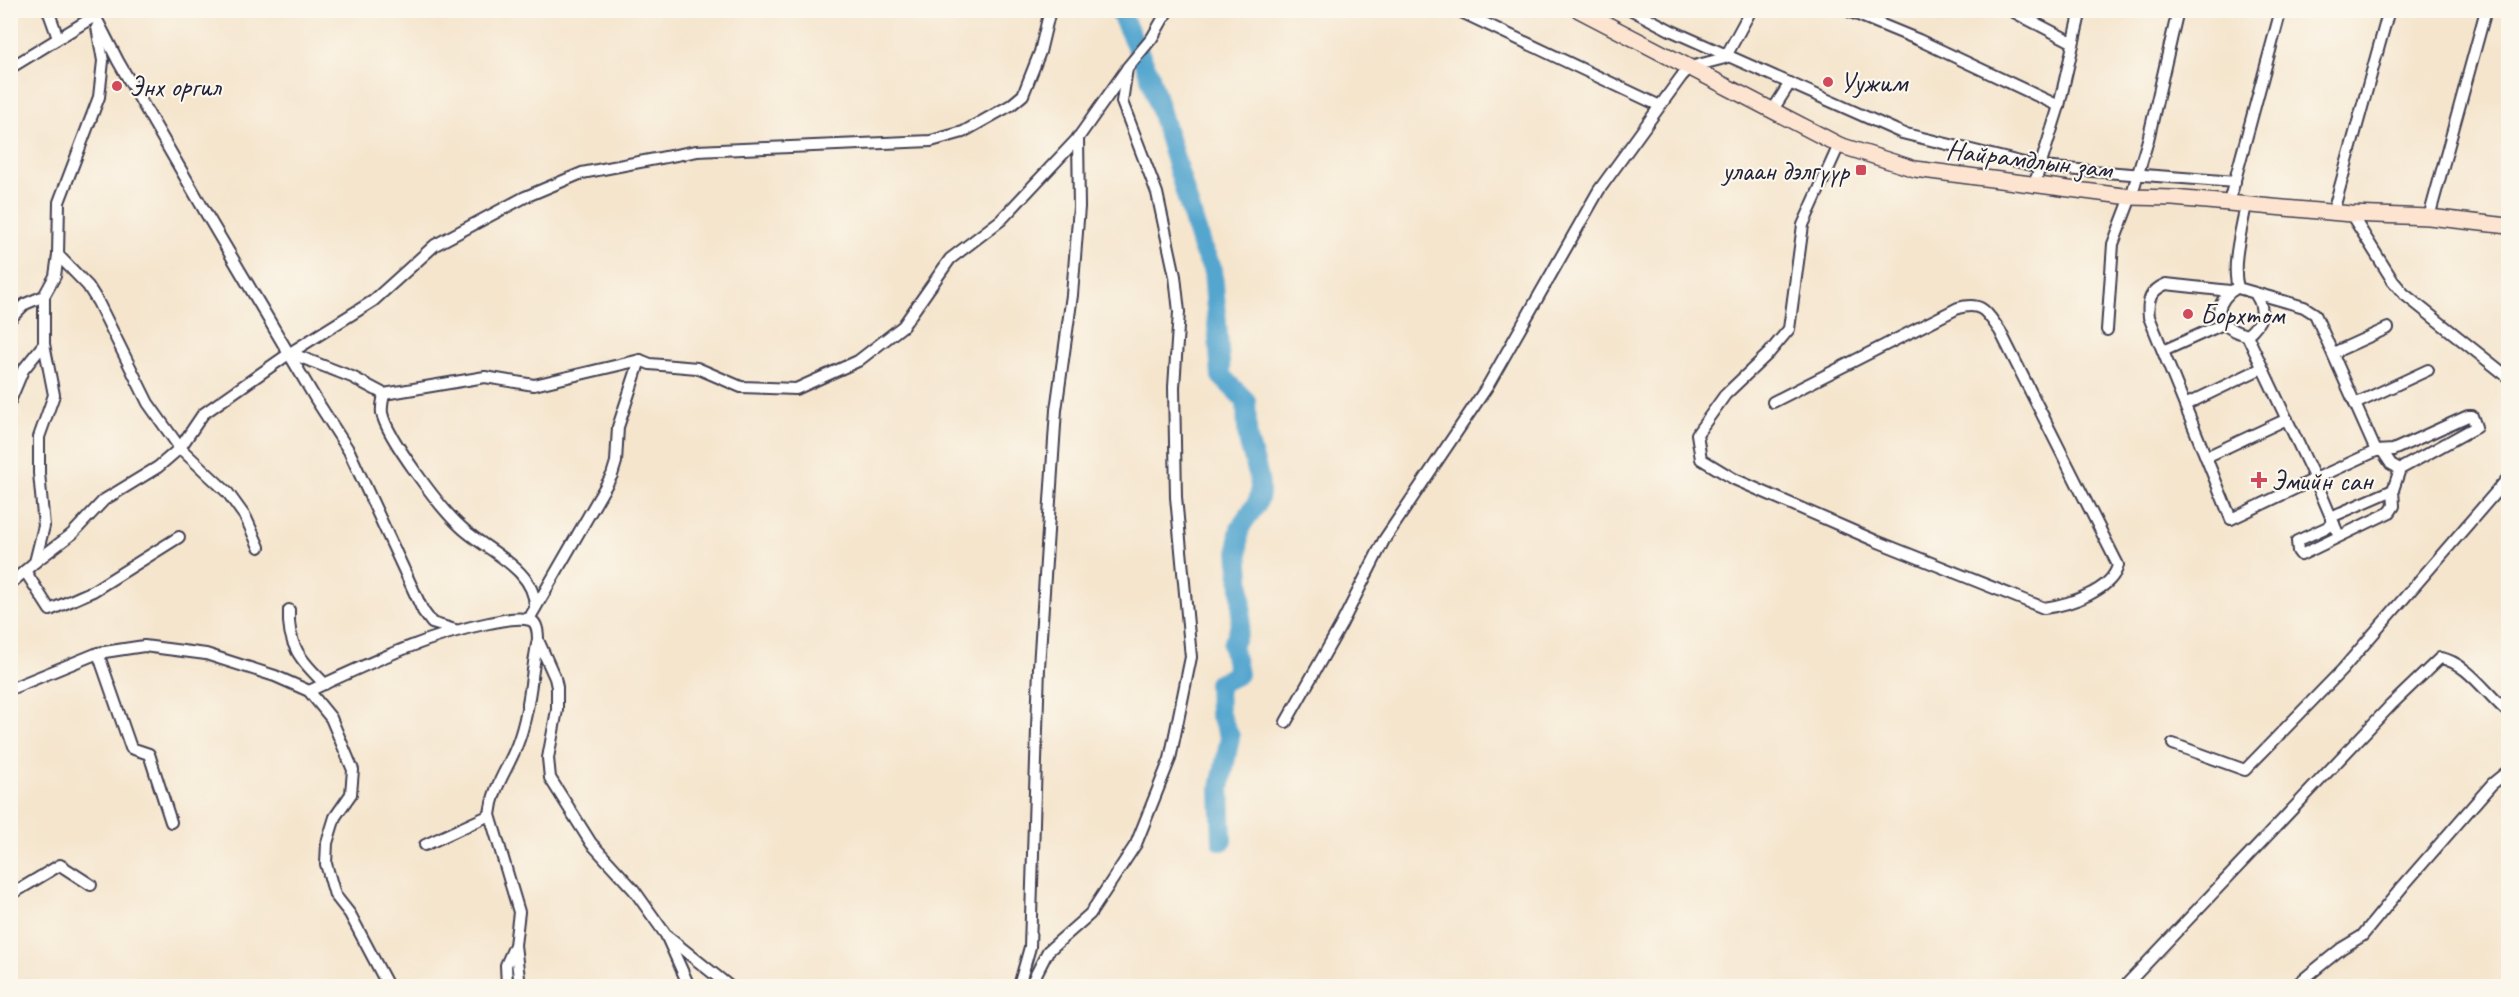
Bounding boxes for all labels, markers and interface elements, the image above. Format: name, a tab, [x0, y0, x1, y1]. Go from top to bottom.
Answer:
place label: Уужим	[1840, 65, 1910, 100]
place label: Энх оргил	[129, 69, 222, 104]
marker: Уужим	[1821, 75, 1835, 89]
marker: Энх оргил	[110, 79, 124, 93]
street label: Найрамдлын зам	[1944, 131, 2116, 187]
place label: улаан дэлгүүр	[1720, 153, 1850, 188]
marker: улаан дэлгүүр	[1854, 163, 1868, 177]
place label: Борхтом	[2200, 297, 2286, 332]
marker: Борхтом	[2181, 307, 2195, 321]
place label: Эмийн сан	[2271, 463, 2375, 498]
marker: Эмийн сан	[2252, 473, 2266, 487]

